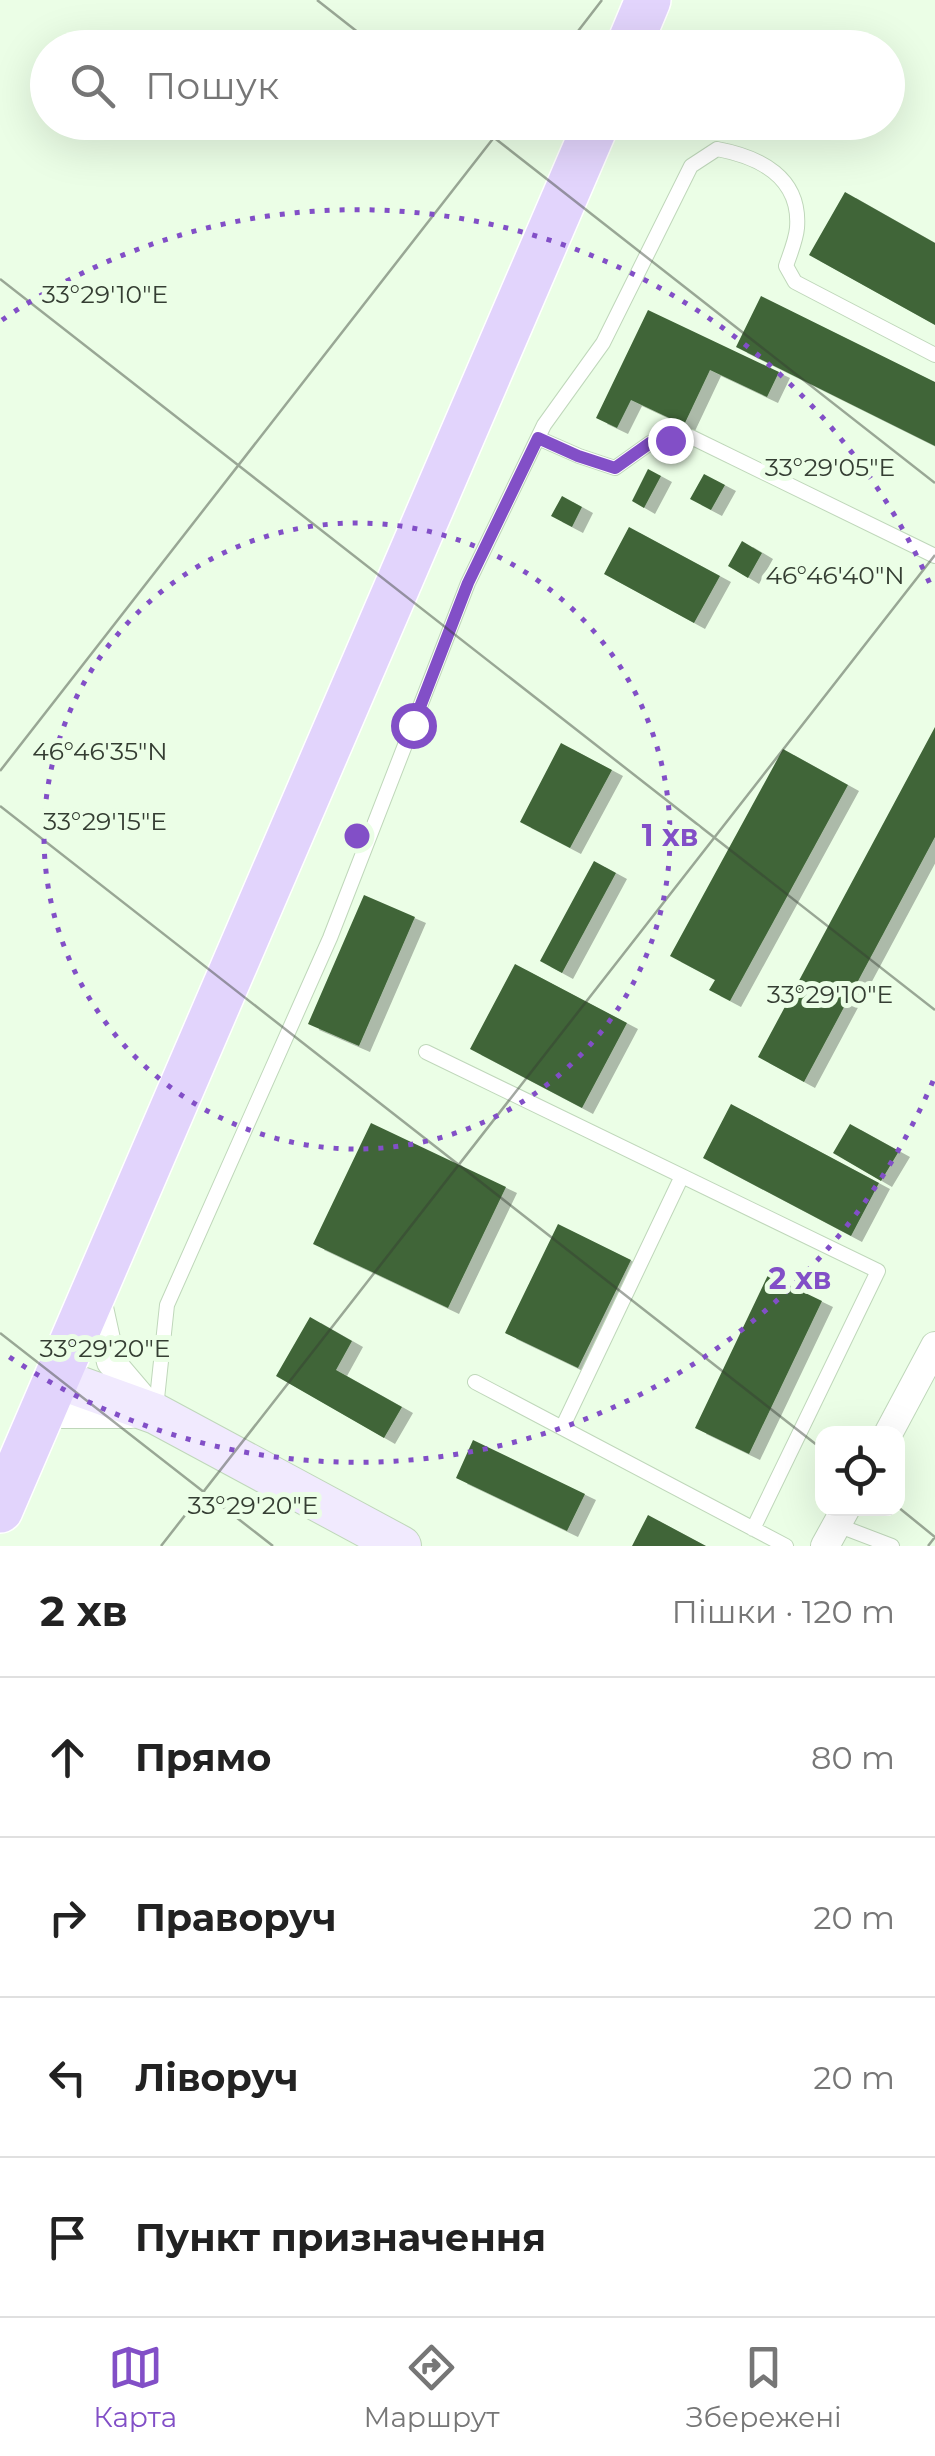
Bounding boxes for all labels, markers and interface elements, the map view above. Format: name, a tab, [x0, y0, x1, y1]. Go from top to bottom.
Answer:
search box	[30, 30, 905, 140]
icon: search	[65, 58, 120, 113]
text: Пошук	[145, 62, 279, 109]
text: 33°29'10"E	[42, 279, 168, 309]
route end	[648, 418, 694, 464]
text: 33°29'05"E	[765, 452, 895, 482]
text: 46°46'40"N	[765, 560, 905, 590]
route start	[391, 703, 437, 749]
text: 46°46'35"N	[32, 736, 168, 766]
text: 33°29'15"E	[43, 806, 167, 836]
text: 1 хв	[642, 817, 698, 854]
centre of rings	[339, 818, 375, 854]
text: 33°29'10"E	[767, 979, 893, 1009]
text: 2 хв	[769, 1260, 831, 1297]
text: 33°29'20"E	[39, 1333, 171, 1363]
map controls	[815, 1426, 905, 1516]
button: locate	[815, 1426, 905, 1516]
text: 33°29'20"E	[187, 1490, 319, 1520]
text: 2 хв	[40, 1585, 128, 1637]
text: Пішки · 120 m	[672, 1592, 895, 1631]
icon: ahead	[40, 1730, 95, 1785]
text: Прямо	[135, 1734, 271, 1781]
text: 80 m	[811, 1738, 895, 1777]
icon: right	[40, 1890, 95, 1945]
text: Праворуч	[135, 1894, 337, 1941]
text: 20 m	[813, 1898, 895, 1937]
icon: left	[40, 2050, 95, 2105]
text: Ліворуч	[135, 2054, 299, 2101]
text: 20 m	[813, 2058, 895, 2097]
icon: arrive	[40, 2210, 95, 2265]
text: Пункт призначення	[135, 2214, 546, 2261]
tab: Карта	[93, 2340, 177, 2434]
tab: Маршрут	[363, 2340, 500, 2434]
tab: Збережені	[686, 2340, 842, 2434]

